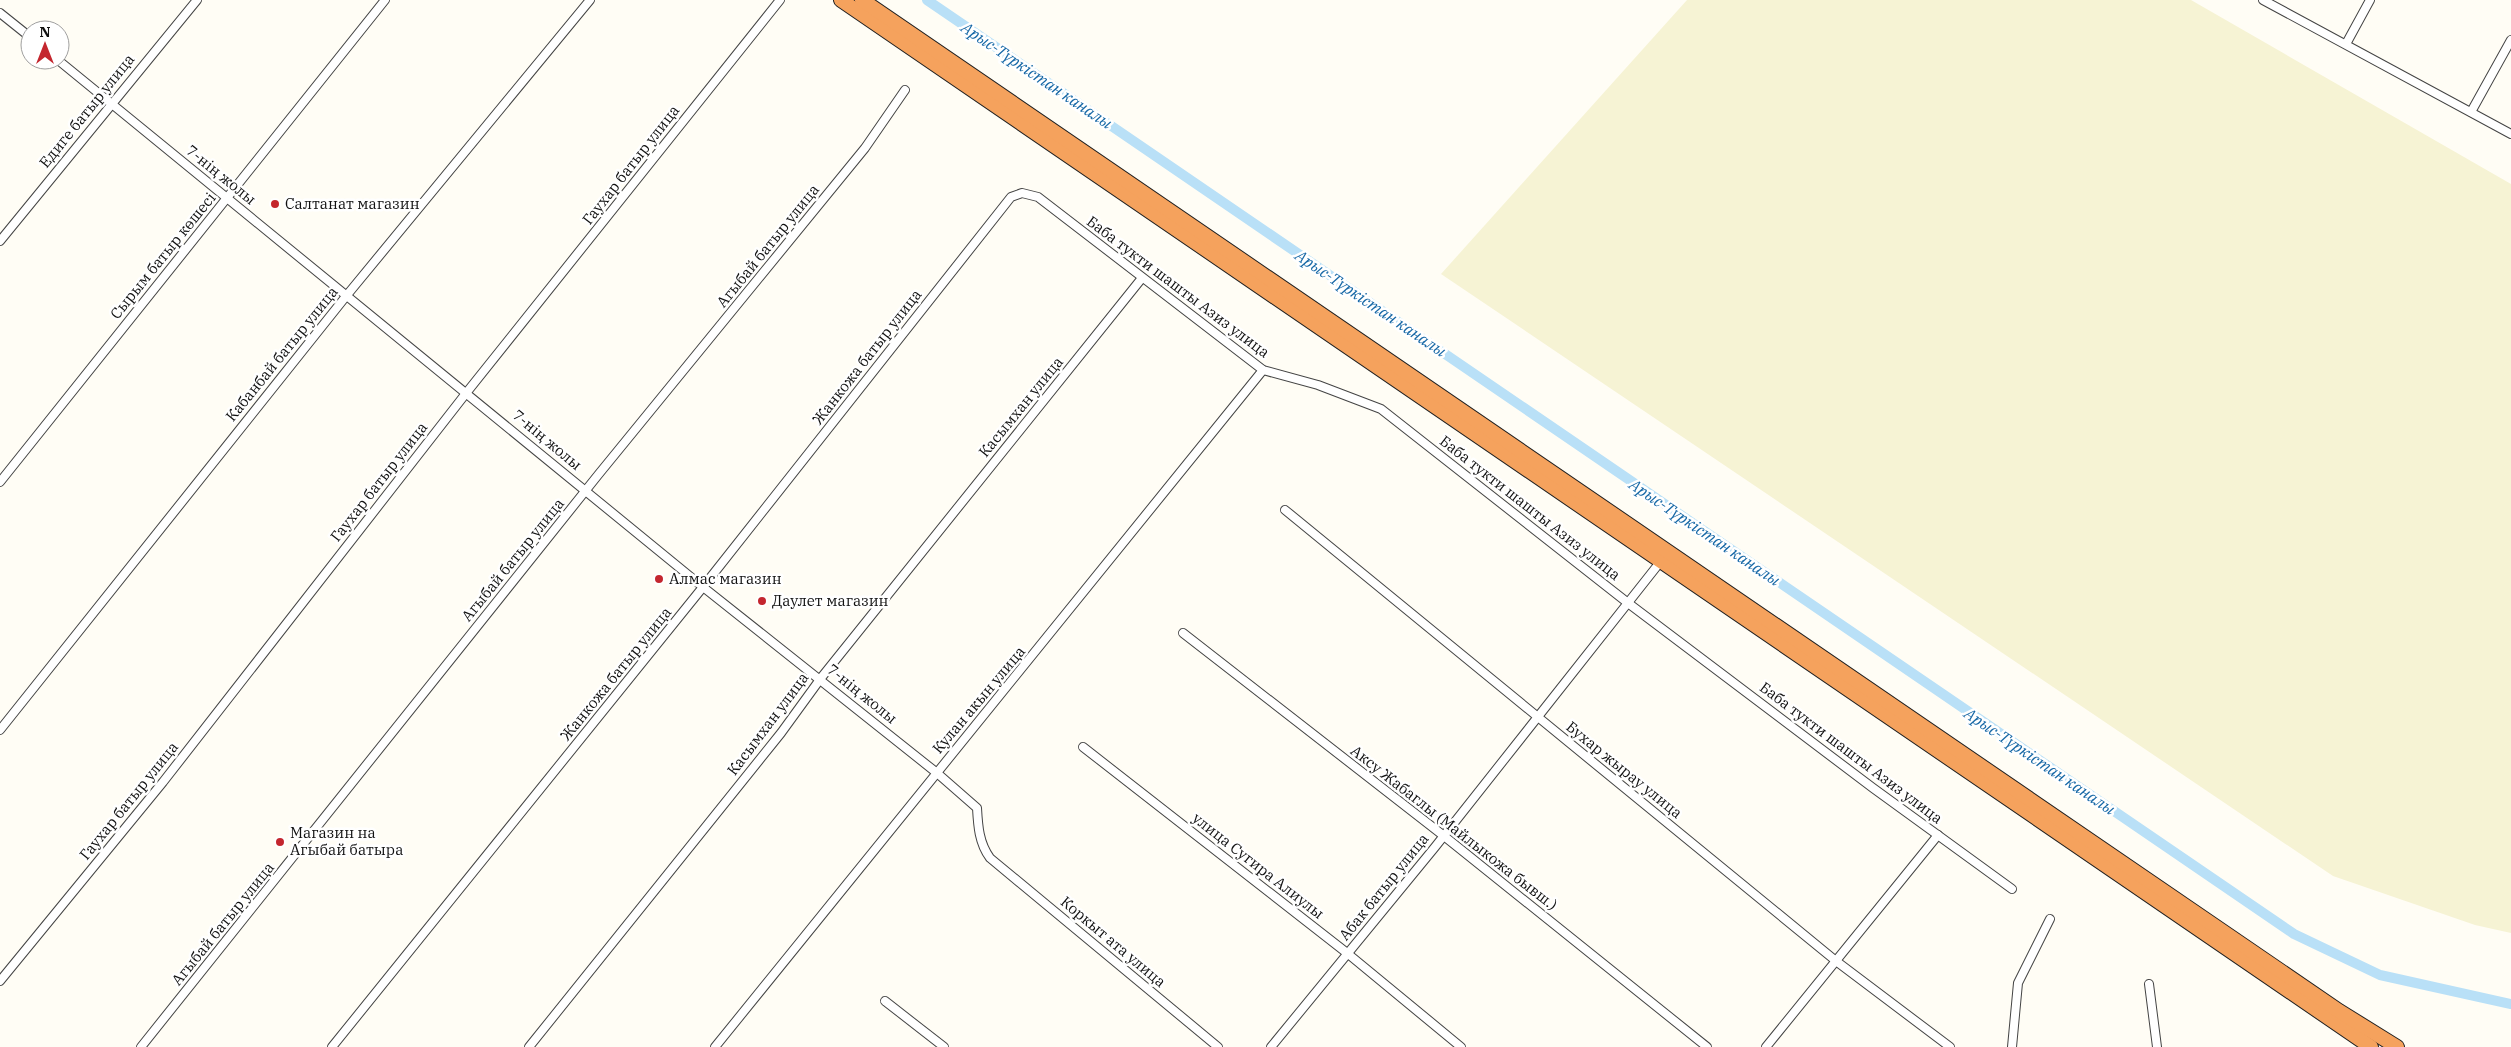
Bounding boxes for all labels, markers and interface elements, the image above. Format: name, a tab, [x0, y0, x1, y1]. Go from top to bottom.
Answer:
water label: Арыс-Түркістан каналы	[957, 17, 1117, 133]
north arrow	[20, 20, 70, 70]
text: N	[39, 23, 51, 41]
street label: Едиге батыр улица	[35, 50, 138, 171]
street label: Гаухар батыр улица	[578, 101, 683, 228]
street label: 7-нің жолы	[183, 141, 260, 209]
street label: Агыбай батыр улица	[712, 180, 823, 311]
street label: Сырым батыр көшесі	[106, 188, 220, 323]
place label: Салтанат магазин	[285, 194, 420, 213]
marker: Салтанат магазин	[269, 198, 281, 210]
street label: Баба тукти шашты Азиз улица	[1083, 212, 1274, 362]
water label: Арыс-Түркістан каналы	[1291, 245, 1451, 361]
street label: Кабанбай батыр улица	[221, 282, 342, 425]
street label: Жанкожа батыр улица	[808, 285, 925, 428]
street label: Касымхан улица	[974, 353, 1067, 461]
street label: 7-нің жолы	[509, 405, 586, 474]
street label: Гаухар батыр улица	[326, 418, 431, 545]
street label: Баба тукти шашты Азиз улица	[1436, 431, 1625, 584]
water label: Арыс-Түркістан каналы	[1625, 474, 1785, 590]
street label: Агыбай батыр улица	[457, 494, 568, 625]
place label: Алмас магазин	[669, 569, 782, 588]
marker: Алмас магазин	[653, 573, 665, 585]
place label: Даулет магазин	[772, 591, 889, 610]
marker: Даулет магазин	[756, 595, 768, 607]
street label: Жанкожа батыр улица	[556, 603, 675, 744]
street label: Кулан акын улица	[928, 642, 1029, 757]
street label: 7-нің жолы	[824, 660, 901, 728]
street label: Касымхан улица	[723, 669, 812, 779]
street label: Баба тукти шашты Азиз улица	[1756, 678, 1947, 828]
water label: Арыс-Түркістан каналы	[1960, 703, 2120, 819]
street label: Бухар жырау улица	[1562, 717, 1686, 822]
street label: Гаухар батыр улица	[75, 738, 182, 864]
street label: Аксу Жабаглы (Майлыкожа бывш.)	[1347, 741, 1562, 914]
street label: улица Сугира Алиулы	[1189, 808, 1328, 923]
place label: Магазин на Агыбай батыра	[290, 823, 403, 859]
street label: Абак батыр улица	[1335, 829, 1433, 944]
marker: Магазин на Агыбай батыра	[274, 836, 286, 848]
street label: Агыбай батыр улица	[167, 858, 278, 989]
street label: Коркыт ата улица	[1057, 892, 1170, 991]

